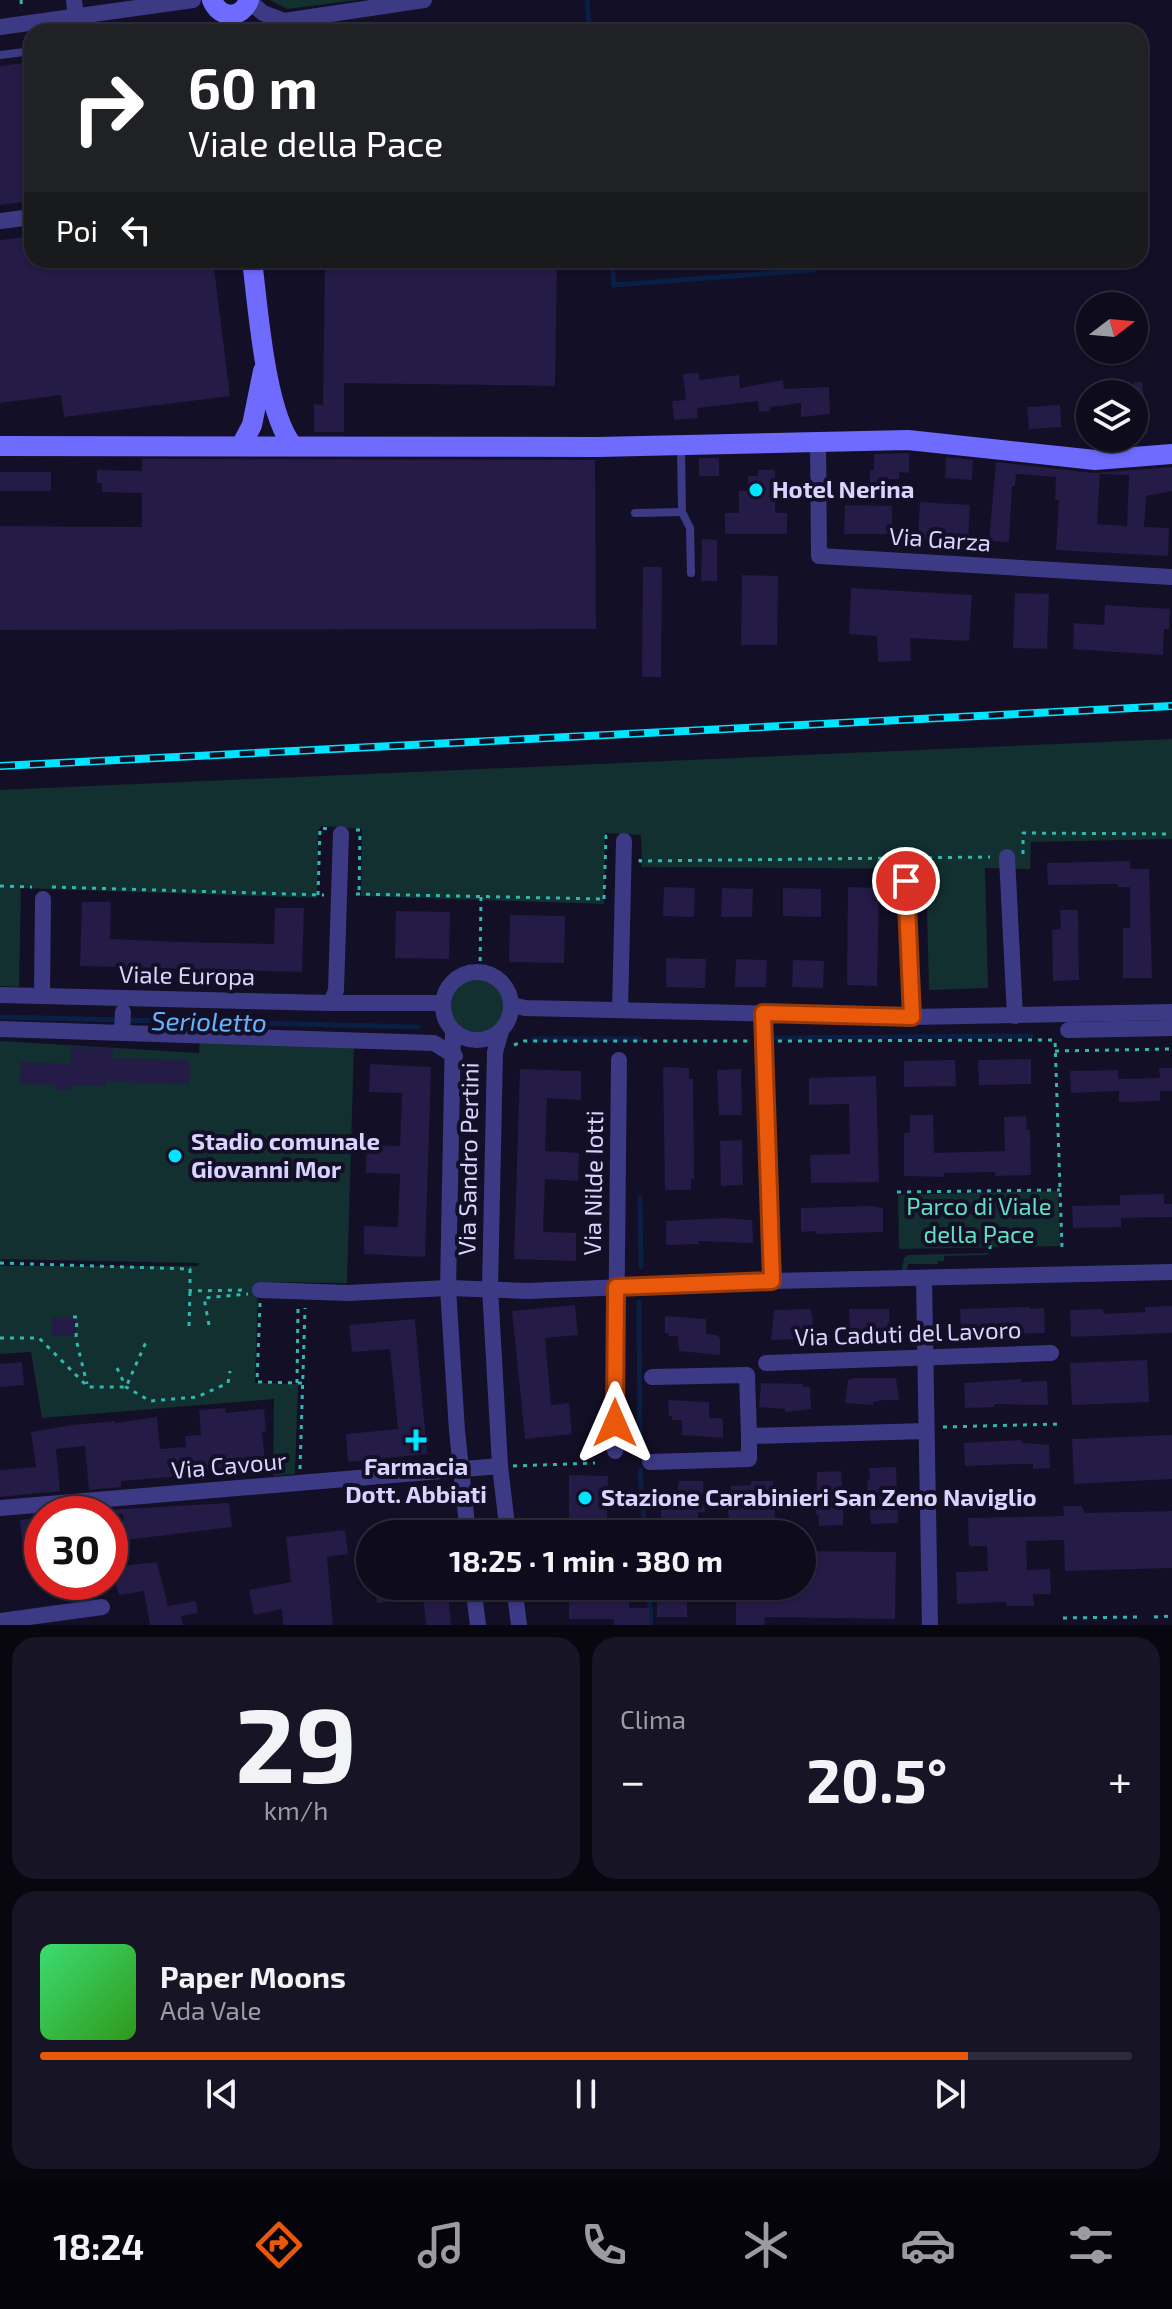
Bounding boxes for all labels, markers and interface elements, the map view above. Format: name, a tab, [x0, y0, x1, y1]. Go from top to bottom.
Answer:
text: 60 m	[188, 53, 318, 120]
icon: right	[56, 56, 160, 160]
text: Viale della Pace	[188, 121, 443, 164]
icon: left	[114, 208, 158, 252]
text: Poi	[56, 212, 98, 248]
north arrow	[1076, 292, 1148, 364]
map controls	[1076, 292, 1148, 452]
button: layers	[1076, 380, 1148, 452]
place label: Hotel Nerina	[772, 474, 914, 503]
marker: Hotel Nerina	[747, 481, 765, 499]
street label: Via Garza	[888, 520, 992, 557]
pin	[872, 847, 940, 915]
icon: arrive	[884, 859, 928, 903]
street label: Viale Europa	[119, 959, 255, 990]
water label: Serioletto	[151, 1004, 267, 1037]
street label: Via Sandro Pertini	[451, 1062, 484, 1256]
street label: Via Nilde Iotti	[577, 1110, 608, 1256]
place label: Stadio comunale Giovanni Mor	[191, 1126, 380, 1183]
marker: Stadio comunale Giovanni Mor	[166, 1147, 184, 1165]
park label: Parco di Viale della Pace	[906, 1191, 1052, 1248]
street label: Via Caduti del Lavoro	[794, 1314, 1022, 1351]
position arrow	[573, 1381, 657, 1465]
marker: Farmacia Dott. Abbiati	[407, 1431, 425, 1449]
street label: Via Cavour	[170, 1445, 288, 1484]
place label: Farmacia Dott. Abbiati	[345, 1451, 487, 1508]
place label: Stazione Carabinieri San Zeno Naviglio	[601, 1482, 1037, 1511]
marker: Stazione Carabinieri San Zeno Naviglio	[576, 1489, 594, 1507]
speed limit sign: 30	[24, 1496, 128, 1600]
text: 18:25 · 1 min · 380 m	[449, 1542, 723, 1578]
text: 29	[235, 1679, 357, 1804]
text: Clima	[620, 1703, 686, 1734]
text: 20.5°	[806, 1743, 947, 1815]
text: −	[620, 1753, 646, 1806]
text: +	[1108, 1753, 1132, 1806]
text: km/h	[264, 1794, 328, 1825]
text: Paper Moons	[160, 1958, 346, 1994]
text: Ada Vale	[160, 1994, 262, 2025]
icon: previous	[200, 2072, 244, 2116]
icon: pause	[564, 2072, 608, 2116]
icon: next	[928, 2072, 972, 2116]
icon: directions	[251, 2217, 307, 2273]
icon: music	[413, 2217, 469, 2273]
icon: phone	[576, 2217, 632, 2273]
icon: climate	[738, 2217, 794, 2273]
icon: car	[900, 2217, 956, 2273]
icon: filters	[1063, 2217, 1119, 2273]
text: 18:24	[53, 2224, 144, 2267]

